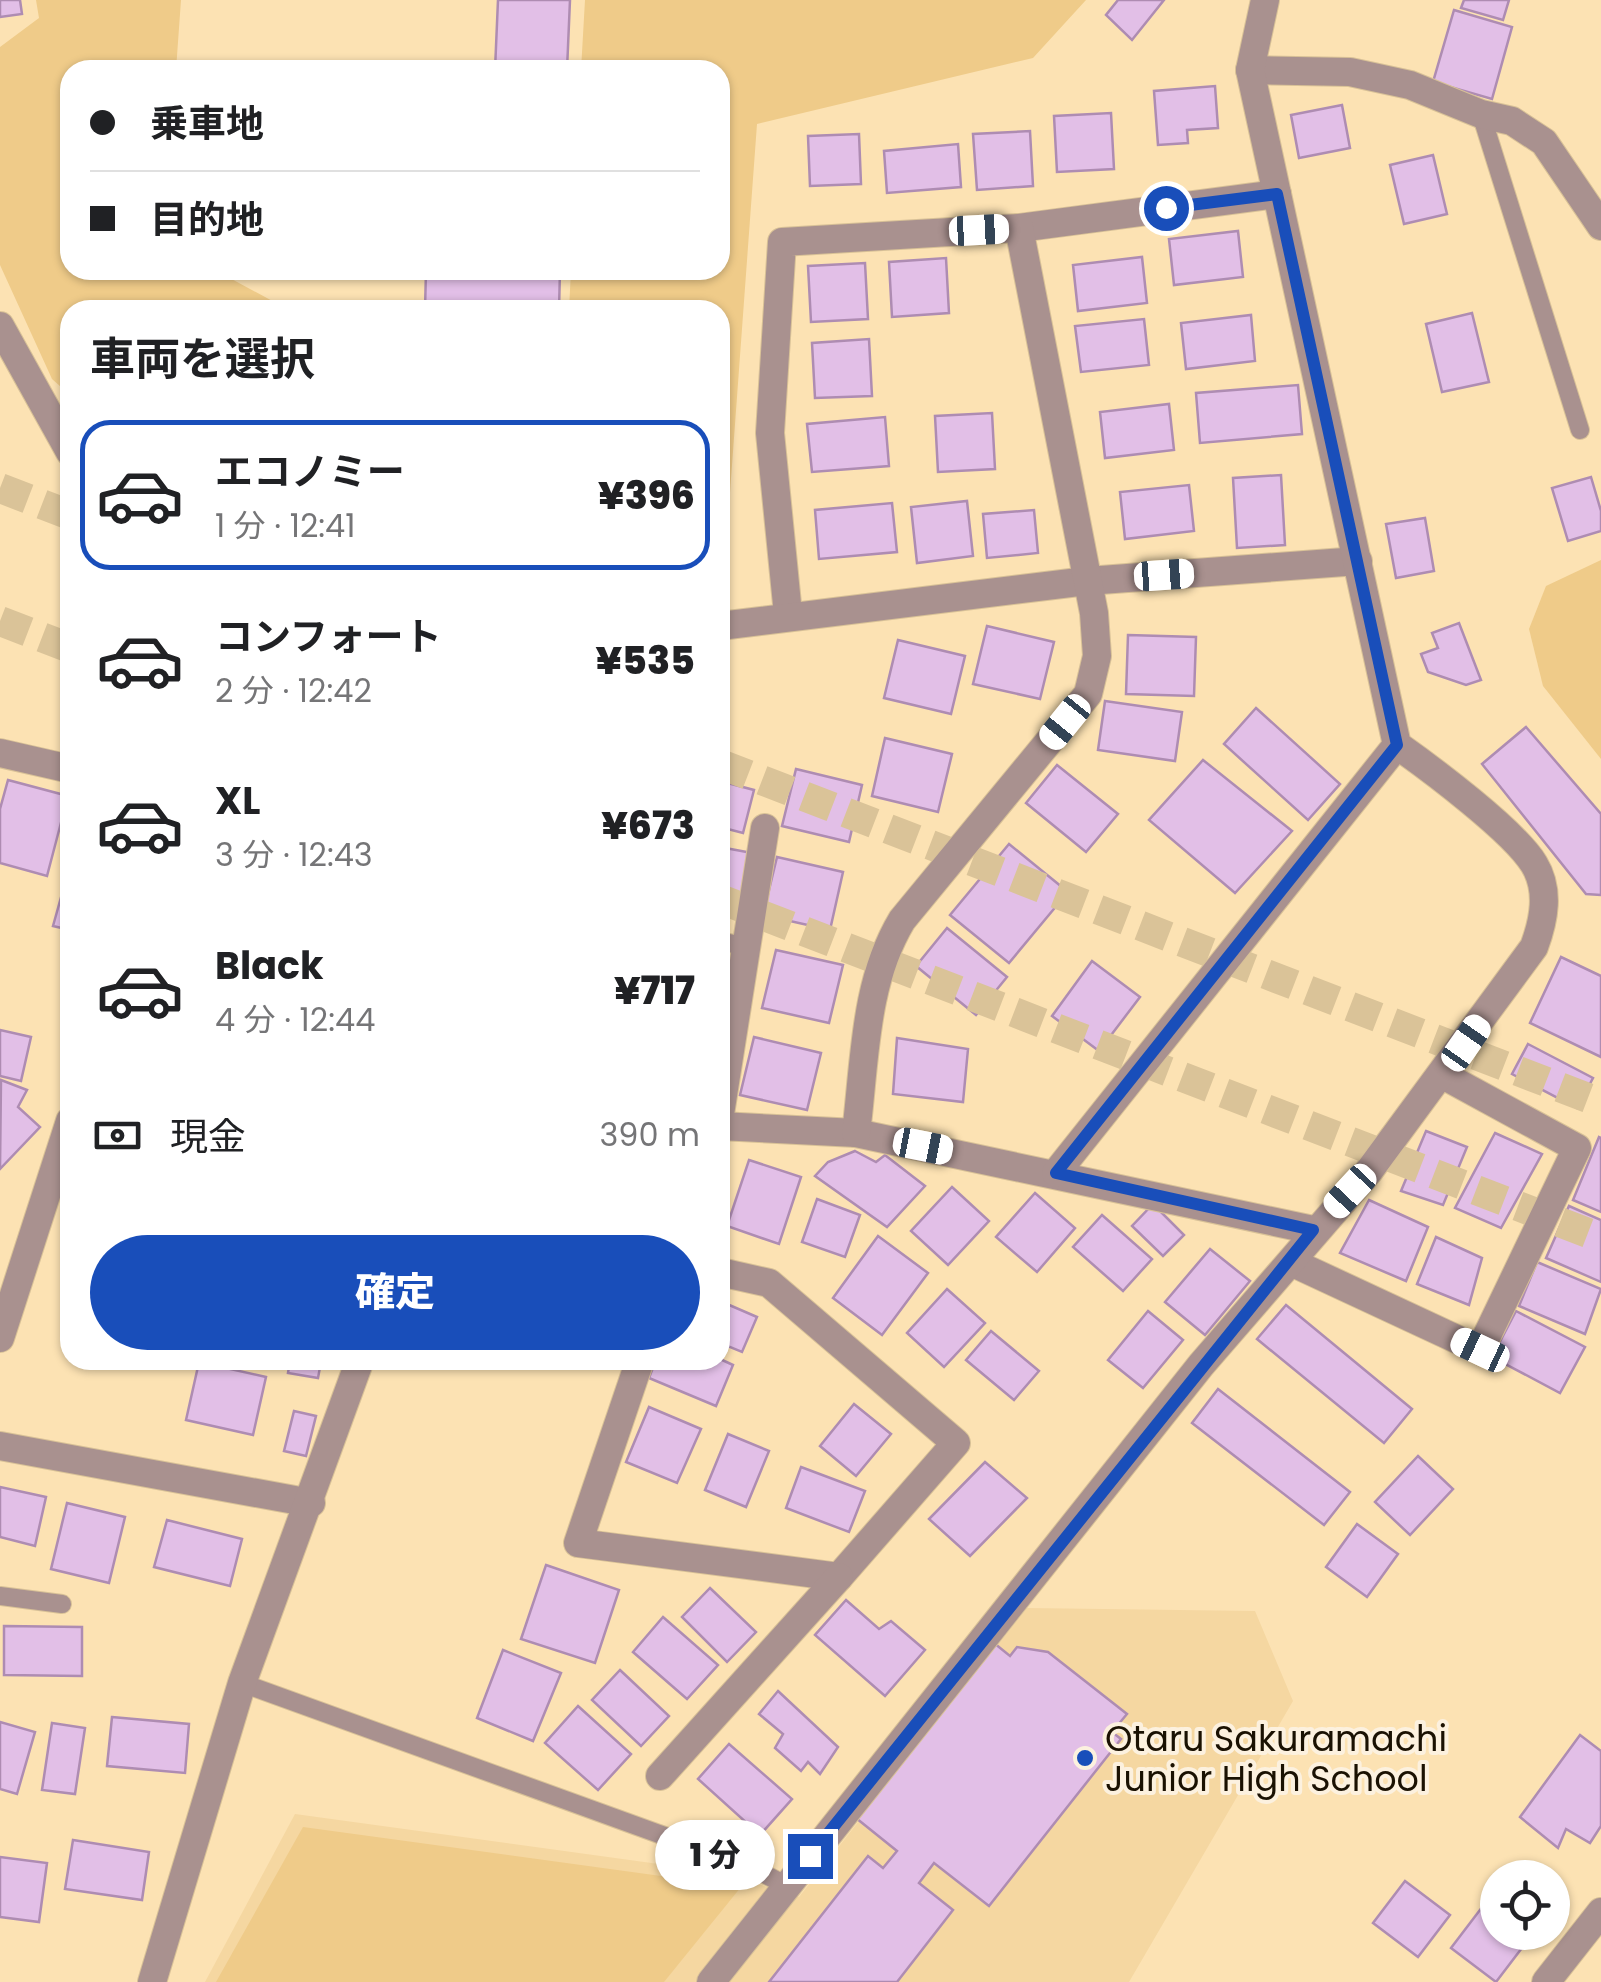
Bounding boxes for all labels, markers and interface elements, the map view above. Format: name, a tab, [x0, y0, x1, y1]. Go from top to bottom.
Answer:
text: 乗車地	[150, 97, 264, 150]
route start	[1144, 186, 1189, 231]
text: 目的地	[150, 193, 264, 246]
car	[948, 213, 1010, 247]
text: 車両を選択	[90, 328, 315, 391]
text: エコノミー	[215, 445, 405, 498]
icon: car	[95, 450, 185, 540]
text: ¥396	[598, 469, 695, 522]
text: 1 分 · 12:41	[215, 503, 355, 548]
car	[1133, 558, 1195, 592]
text: コンフォート	[215, 610, 442, 663]
icon: car	[95, 615, 185, 705]
text: ¥535	[595, 634, 695, 687]
text: 2 分 · 12:42	[215, 668, 372, 713]
car	[1034, 689, 1096, 755]
text: XL	[215, 774, 260, 827]
icon: car	[95, 780, 185, 870]
text: ¥673	[601, 799, 695, 852]
text: 3 分 · 12:43	[215, 832, 373, 877]
text: Black	[215, 939, 324, 992]
icon: car	[95, 945, 185, 1035]
text: ¥717	[614, 964, 695, 1017]
text: 4 分 · 12:44	[215, 997, 375, 1042]
car	[1437, 1010, 1495, 1076]
icon: cash	[90, 1108, 145, 1163]
text: 現金	[170, 1110, 246, 1163]
text: 390 m	[599, 1112, 700, 1157]
car	[891, 1126, 955, 1166]
car	[1319, 1159, 1381, 1223]
button: 確定	[90, 1235, 700, 1350]
car	[1446, 1324, 1514, 1376]
place label: Otaru Sakuramachi Junior High School	[1105, 1714, 1447, 1803]
marker: Otaru Sakuramachi Junior High School	[1074, 1747, 1096, 1769]
callout: 1 分	[655, 1821, 775, 1891]
text: 1 分	[690, 1832, 740, 1877]
route end	[788, 1834, 833, 1879]
map controls	[1480, 1860, 1570, 1950]
button: locate	[1480, 1860, 1570, 1950]

